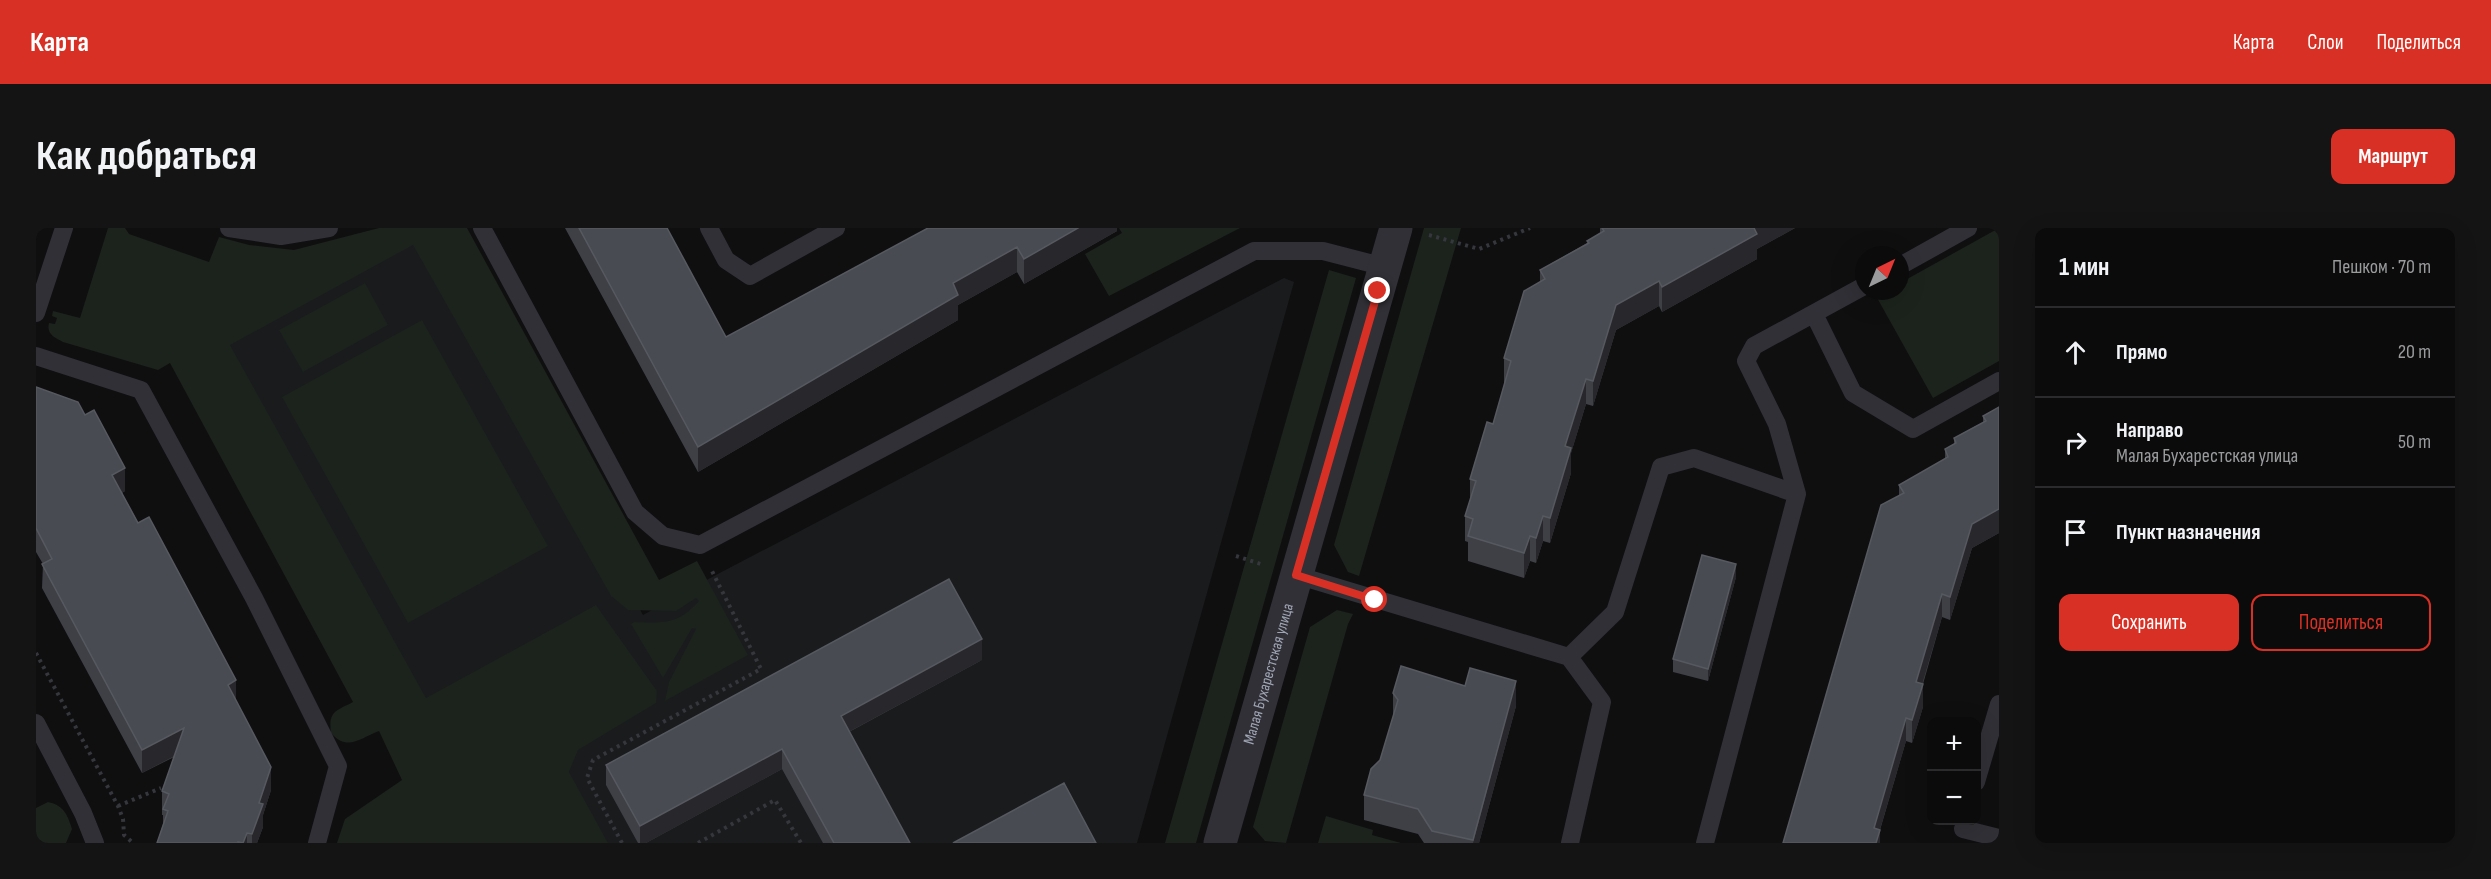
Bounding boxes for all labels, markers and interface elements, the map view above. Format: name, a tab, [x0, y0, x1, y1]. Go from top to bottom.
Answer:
text: Карта	[30, 26, 89, 59]
text: Карта	[2233, 30, 2274, 55]
text: Слои	[2307, 30, 2343, 55]
text: Поделиться	[2376, 30, 2461, 55]
button: Маршрут	[2331, 129, 2455, 184]
text: Как добраться	[36, 131, 257, 182]
north arrow	[1855, 246, 1909, 300]
text: 1 мин	[2059, 252, 2109, 283]
text: Пешком · 70 m	[2332, 255, 2431, 279]
route end	[1364, 277, 1390, 303]
icon: ahead	[2059, 336, 2092, 369]
text: Прямо	[2116, 339, 2167, 366]
text: 20 m	[2398, 340, 2431, 364]
text: Направо	[2116, 417, 2183, 444]
icon: right	[2059, 426, 2092, 459]
text: 50 m	[2398, 430, 2431, 454]
text: Малая Бухарестская улица	[2116, 444, 2298, 468]
icon: arrive	[2059, 516, 2092, 549]
text: Пункт назначения	[2116, 519, 2260, 546]
route start	[1361, 586, 1387, 612]
button: Сохранить	[2059, 594, 2239, 651]
button: Поделиться	[2251, 594, 2431, 651]
street label: Малая Бухарестская улица	[1239, 601, 1298, 747]
map controls	[1927, 717, 1981, 825]
button: +	[1927, 717, 1981, 771]
button: −	[1927, 771, 1981, 825]

